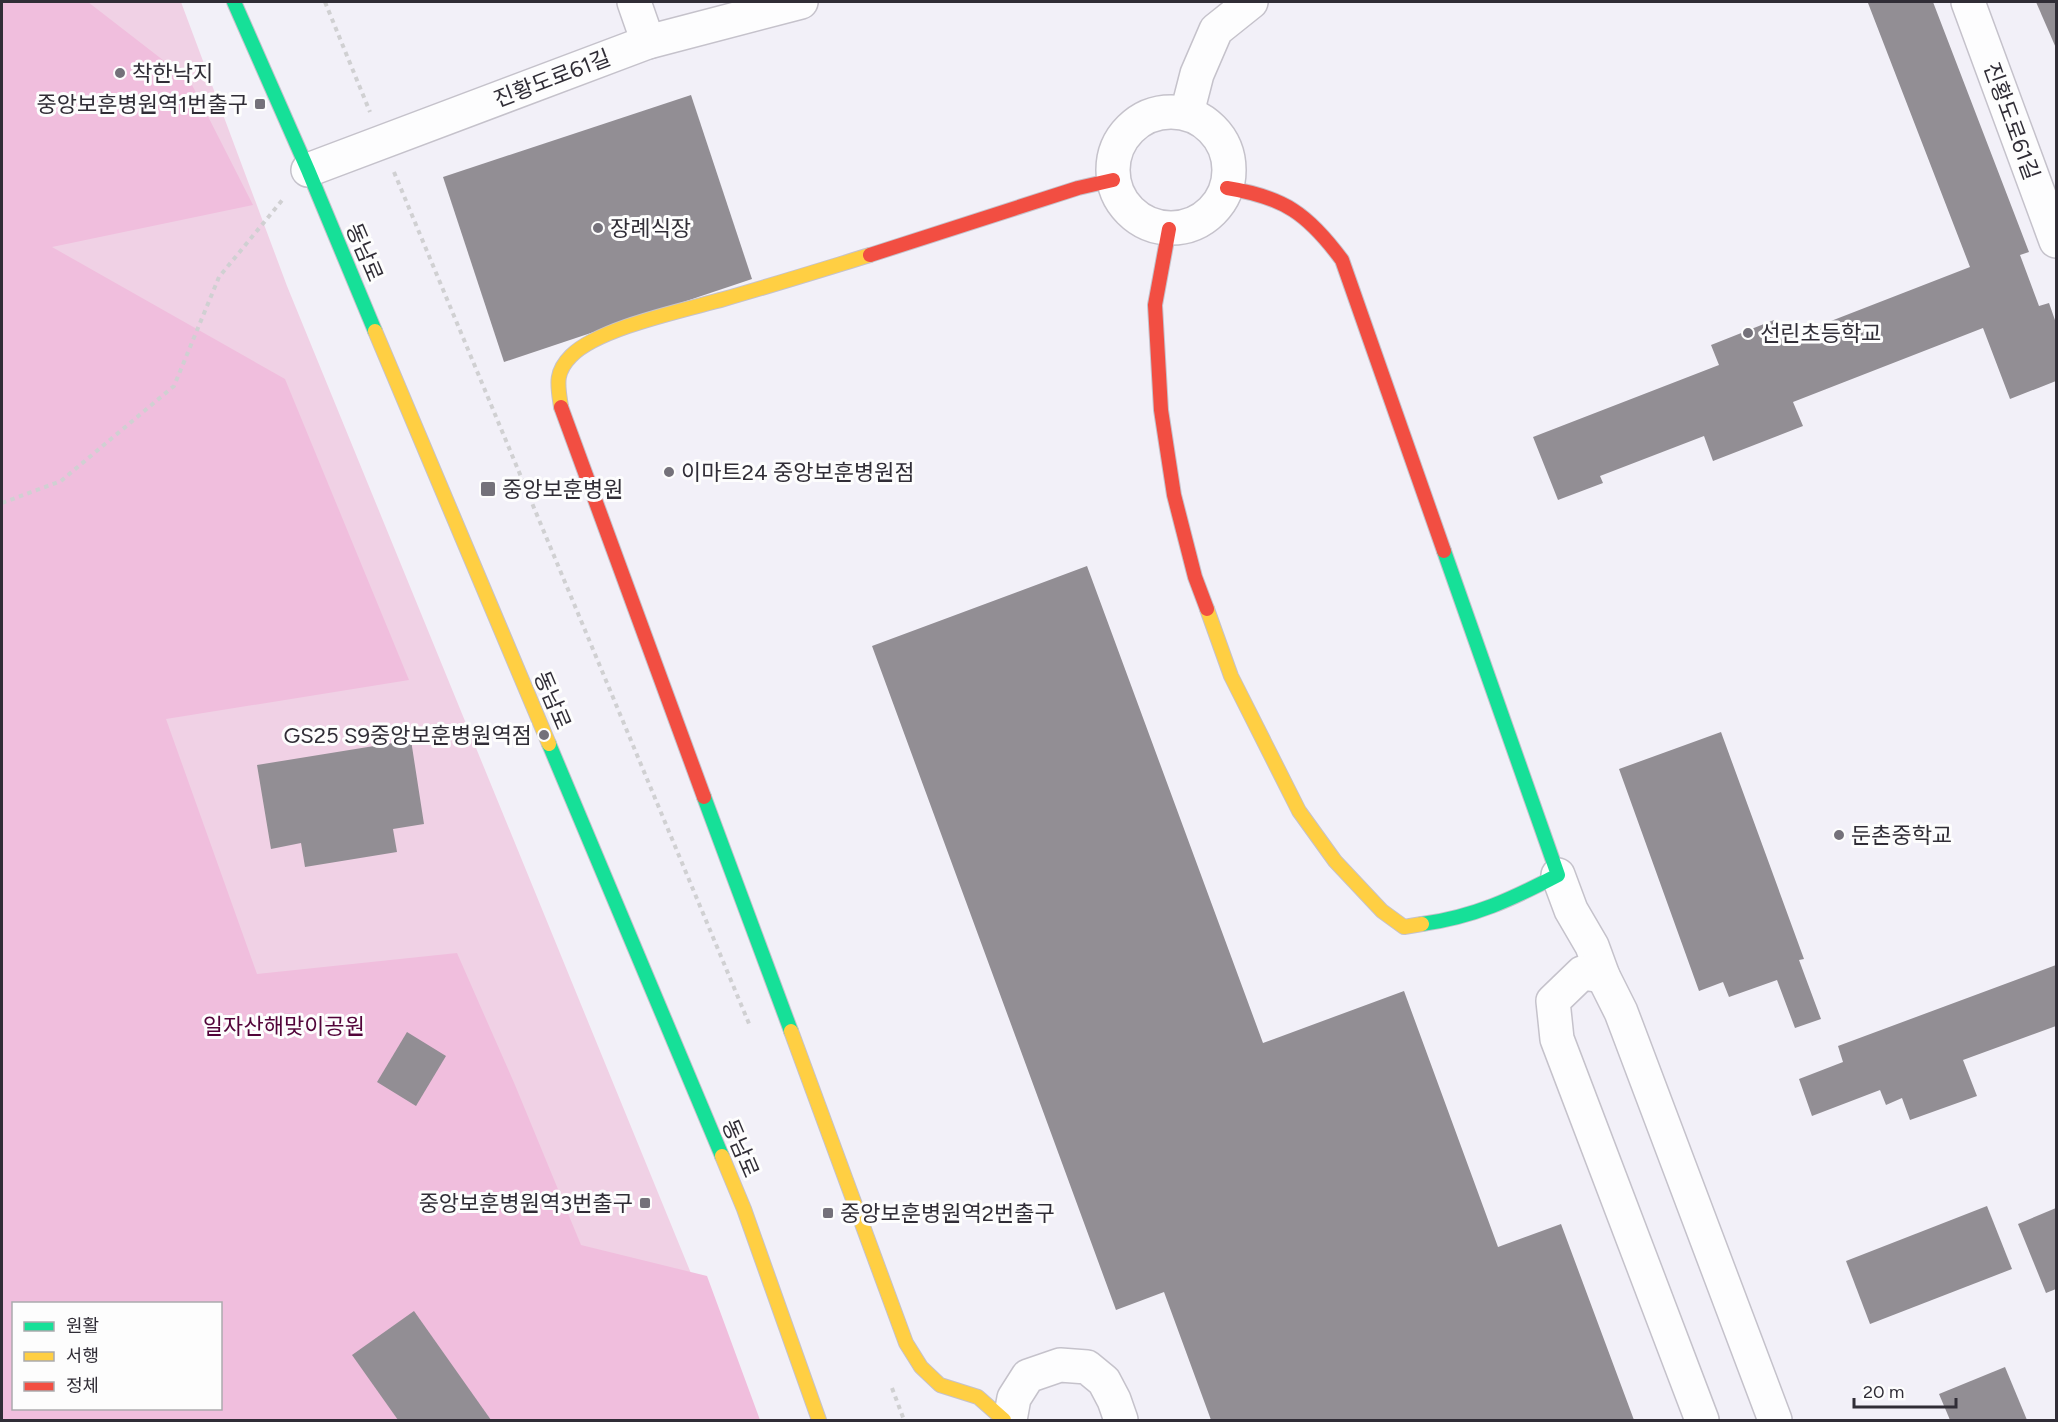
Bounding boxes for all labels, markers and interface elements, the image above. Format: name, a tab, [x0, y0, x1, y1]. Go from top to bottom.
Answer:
street label: 진황도로61길	[490, 44, 614, 113]
street label: 진황도로61길	[1978, 59, 2045, 183]
place label: 착한낙지	[132, 60, 213, 87]
marker: 착한낙지	[113, 66, 127, 80]
place label: 중앙보훈병원역1번출구	[37, 91, 248, 118]
marker: 중앙보훈병원역1번출구	[253, 97, 267, 111]
place label: 장례식장	[610, 215, 691, 242]
street label: 동남로	[340, 219, 389, 285]
marker: 장례식장	[591, 221, 605, 235]
place label: 선린초등학교	[1760, 320, 1881, 347]
marker: 선린초등학교	[1741, 326, 1755, 340]
place label: 이마트24 중앙보훈병원점	[681, 459, 915, 486]
marker: 이마트24 중앙보훈병원점	[662, 465, 676, 479]
place label: 중앙보훈병원	[502, 476, 623, 503]
marker: 중앙보훈병원	[479, 480, 497, 498]
street label: 동남로	[528, 667, 577, 733]
place label: GS25 S9중앙보훈병원역점	[284, 722, 532, 749]
marker: GS25 S9중앙보훈병원역점	[537, 728, 551, 742]
place label: 둔촌중학교	[1851, 822, 1952, 849]
marker: 둔촌중학교	[1832, 828, 1846, 842]
park label: 일자산해맞이공원	[203, 1013, 365, 1040]
street label: 동남로	[716, 1115, 765, 1181]
place label: 중앙보훈병원역3번출구	[419, 1190, 633, 1217]
marker: 중앙보훈병원역3번출구	[638, 1196, 652, 1210]
place label: 중앙보훈병원역2번출구	[840, 1200, 1055, 1227]
marker: 중앙보훈병원역2번출구	[821, 1206, 835, 1220]
legend	[12, 1302, 222, 1410]
text: 원활	[66, 1315, 99, 1337]
text: 서행	[66, 1345, 99, 1367]
scale bar	[1854, 1371, 1956, 1409]
text: 정체	[66, 1375, 99, 1397]
text: 20 m	[1863, 1381, 1904, 1403]

